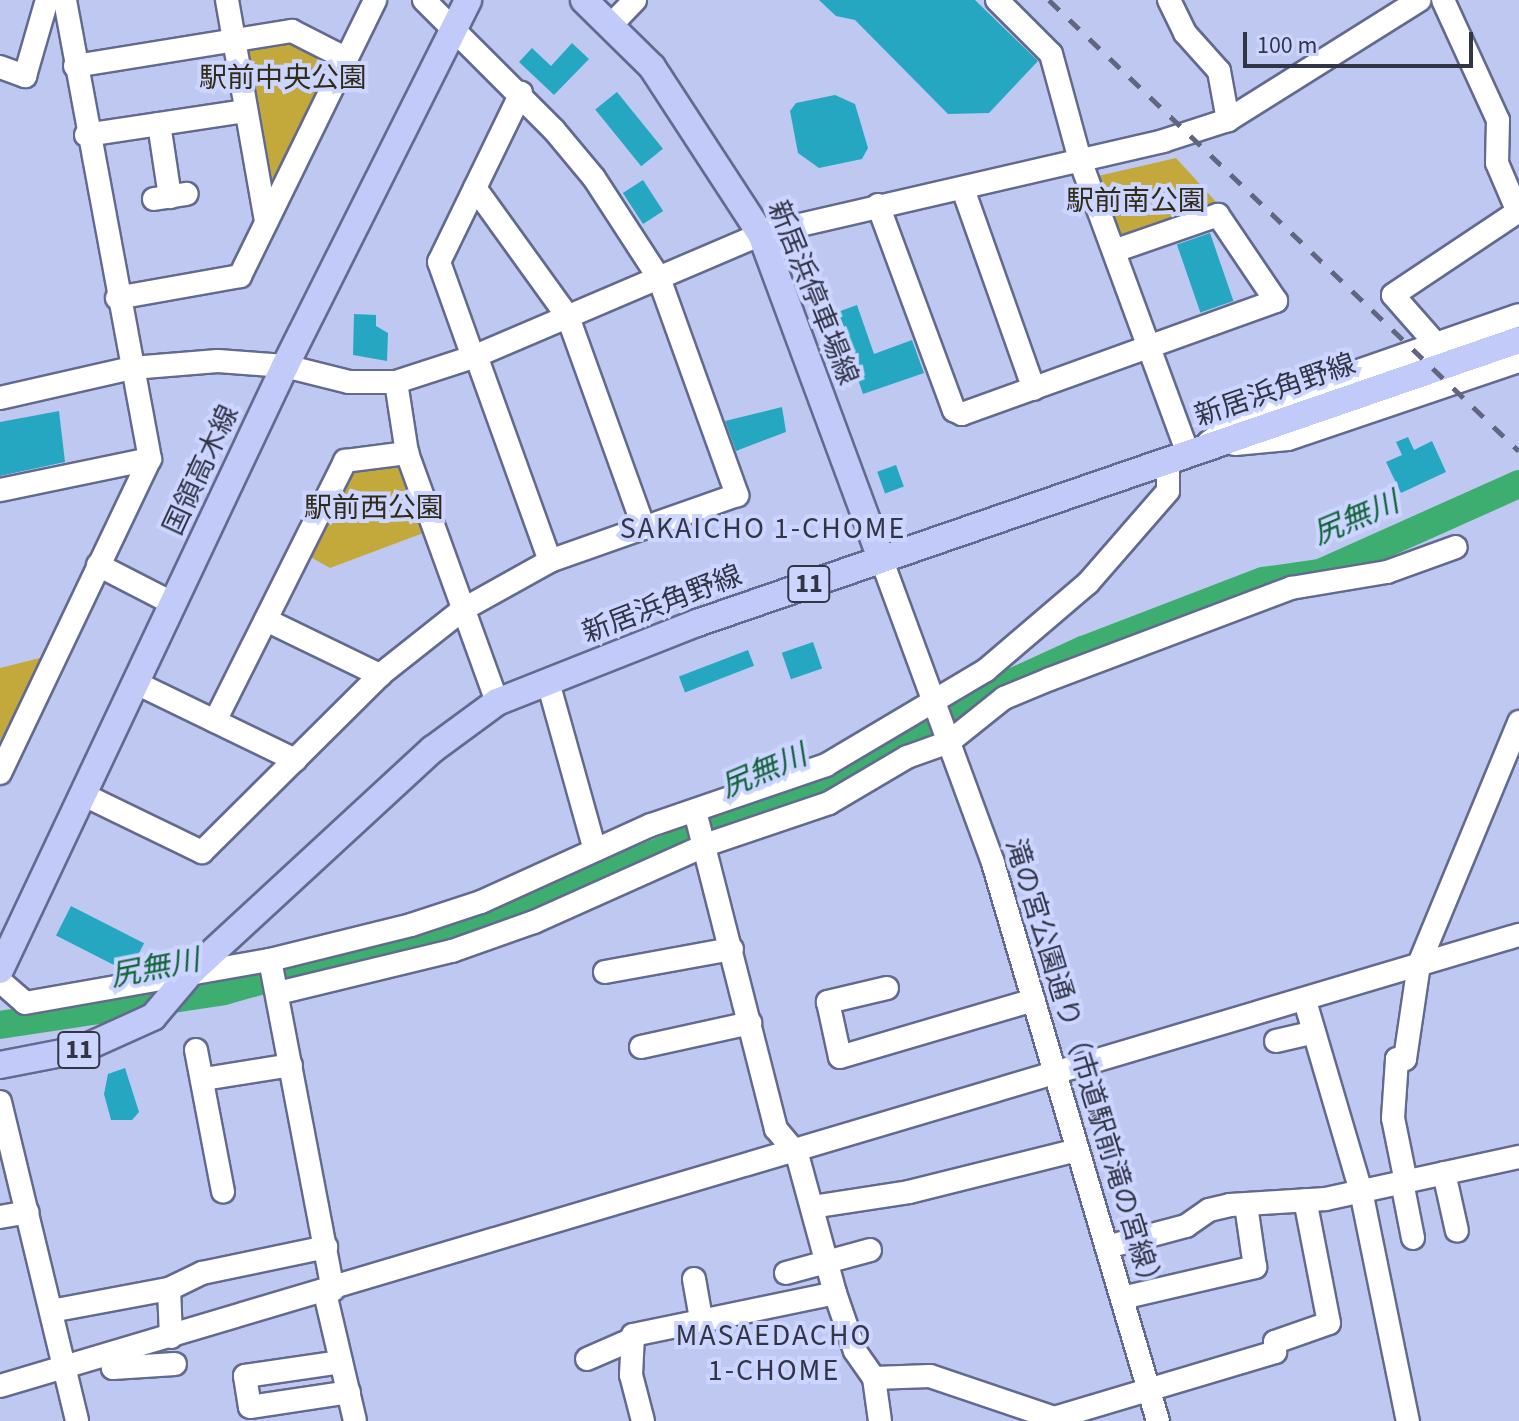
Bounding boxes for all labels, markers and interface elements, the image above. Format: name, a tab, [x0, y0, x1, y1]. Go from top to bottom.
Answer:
scale bar	[1247, 16, 1477, 66]
text: 100 m	[1257, 28, 1317, 63]
park label: 駅前中央公園	[199, 61, 367, 95]
park label: 駅前南公園	[1066, 184, 1206, 218]
street label: 新居浜停車場線	[761, 196, 865, 390]
street label: 新居浜角野線	[1190, 347, 1360, 433]
street label: 国領高木線	[156, 399, 246, 541]
water label: 尻無川	[1308, 485, 1404, 553]
park label: 駅前西公園	[304, 491, 444, 525]
district label: SAKAICHO 1-CHOME	[620, 511, 906, 547]
street label: 新居浜角野線	[578, 558, 746, 650]
road number: 11	[787, 562, 831, 606]
water label: 尻無川	[716, 738, 812, 806]
street label: 滝の宮公園通り（市道駅前滝の宮線）	[998, 834, 1170, 1300]
water label: 尻無川	[107, 943, 203, 995]
road number: 11	[57, 1028, 101, 1072]
district label: MASAEDACHO 1-CHOME	[676, 1318, 872, 1388]

